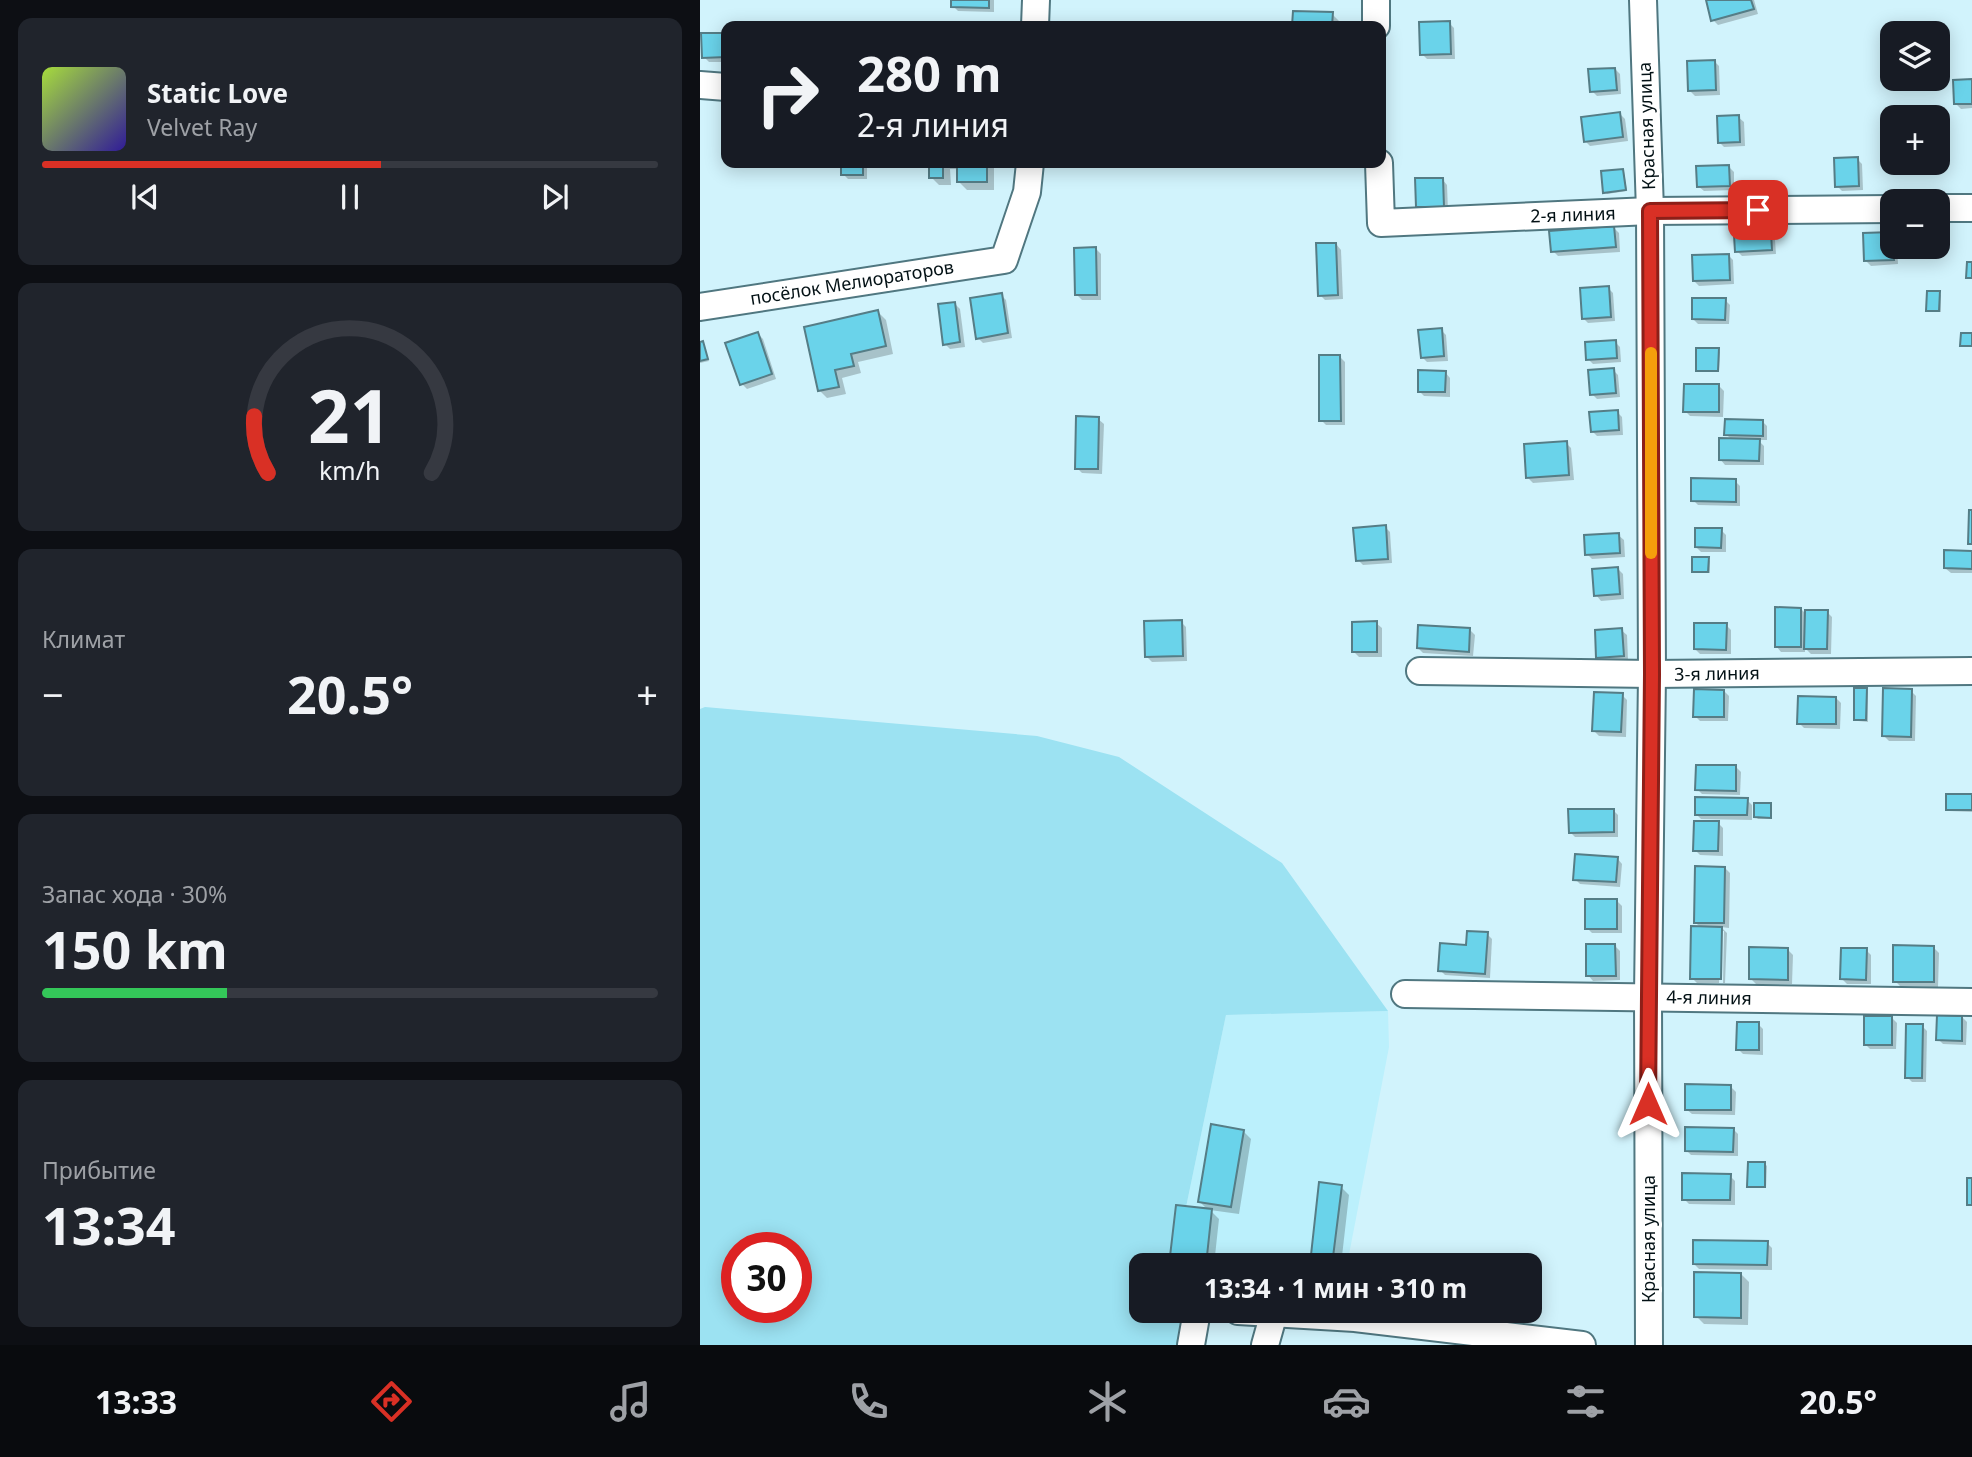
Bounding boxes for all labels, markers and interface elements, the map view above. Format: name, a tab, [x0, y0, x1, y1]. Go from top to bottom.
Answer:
map controls	[1880, 21, 1950, 259]
button: layers	[1880, 21, 1950, 91]
text: 280 m	[857, 40, 1002, 106]
icon: right	[742, 49, 833, 140]
street label: Красная улица	[1632, 62, 1660, 191]
text: Static Love	[147, 75, 288, 111]
text: 2-я линия	[857, 103, 1009, 146]
button: +	[1880, 105, 1950, 175]
text: Velvet Ray	[147, 111, 257, 143]
icon: previous	[126, 178, 164, 216]
icon: pause	[331, 178, 369, 216]
icon: next	[536, 178, 574, 216]
pin	[1728, 180, 1788, 240]
button: −	[1880, 189, 1950, 259]
icon: arrive	[1739, 191, 1777, 229]
street label: 2-я линия	[1530, 201, 1616, 227]
street label: посёлок Мелиораторов	[748, 254, 955, 310]
text: 21	[308, 366, 392, 465]
text: km/h	[319, 453, 381, 487]
text: Климат	[42, 623, 125, 655]
text: 20.5°	[287, 658, 413, 729]
street label: 3-я линия	[1674, 660, 1760, 686]
text: −	[42, 668, 64, 720]
text: +	[636, 668, 658, 720]
text: Запас хода · 30%	[42, 878, 227, 910]
text: 150 km	[42, 913, 228, 984]
street label: 4-я линия	[1666, 984, 1752, 1010]
position arrow	[1611, 1067, 1685, 1141]
text: Прибытие	[42, 1154, 156, 1186]
street label: Красная улица	[1636, 1175, 1660, 1303]
text: 13:34	[42, 1189, 176, 1260]
speed limit sign: 30	[721, 1232, 812, 1323]
text: 13:34 · 1 мин · 310 m	[1204, 1270, 1467, 1306]
icon: directions	[367, 1377, 416, 1426]
icon: music	[606, 1377, 655, 1426]
icon: phone	[844, 1377, 893, 1426]
icon: climate	[1083, 1377, 1132, 1426]
icon: car	[1322, 1377, 1371, 1426]
icon: filters	[1561, 1377, 1610, 1426]
text: 13:33	[95, 1380, 177, 1423]
text: 20.5°	[1800, 1380, 1877, 1423]

